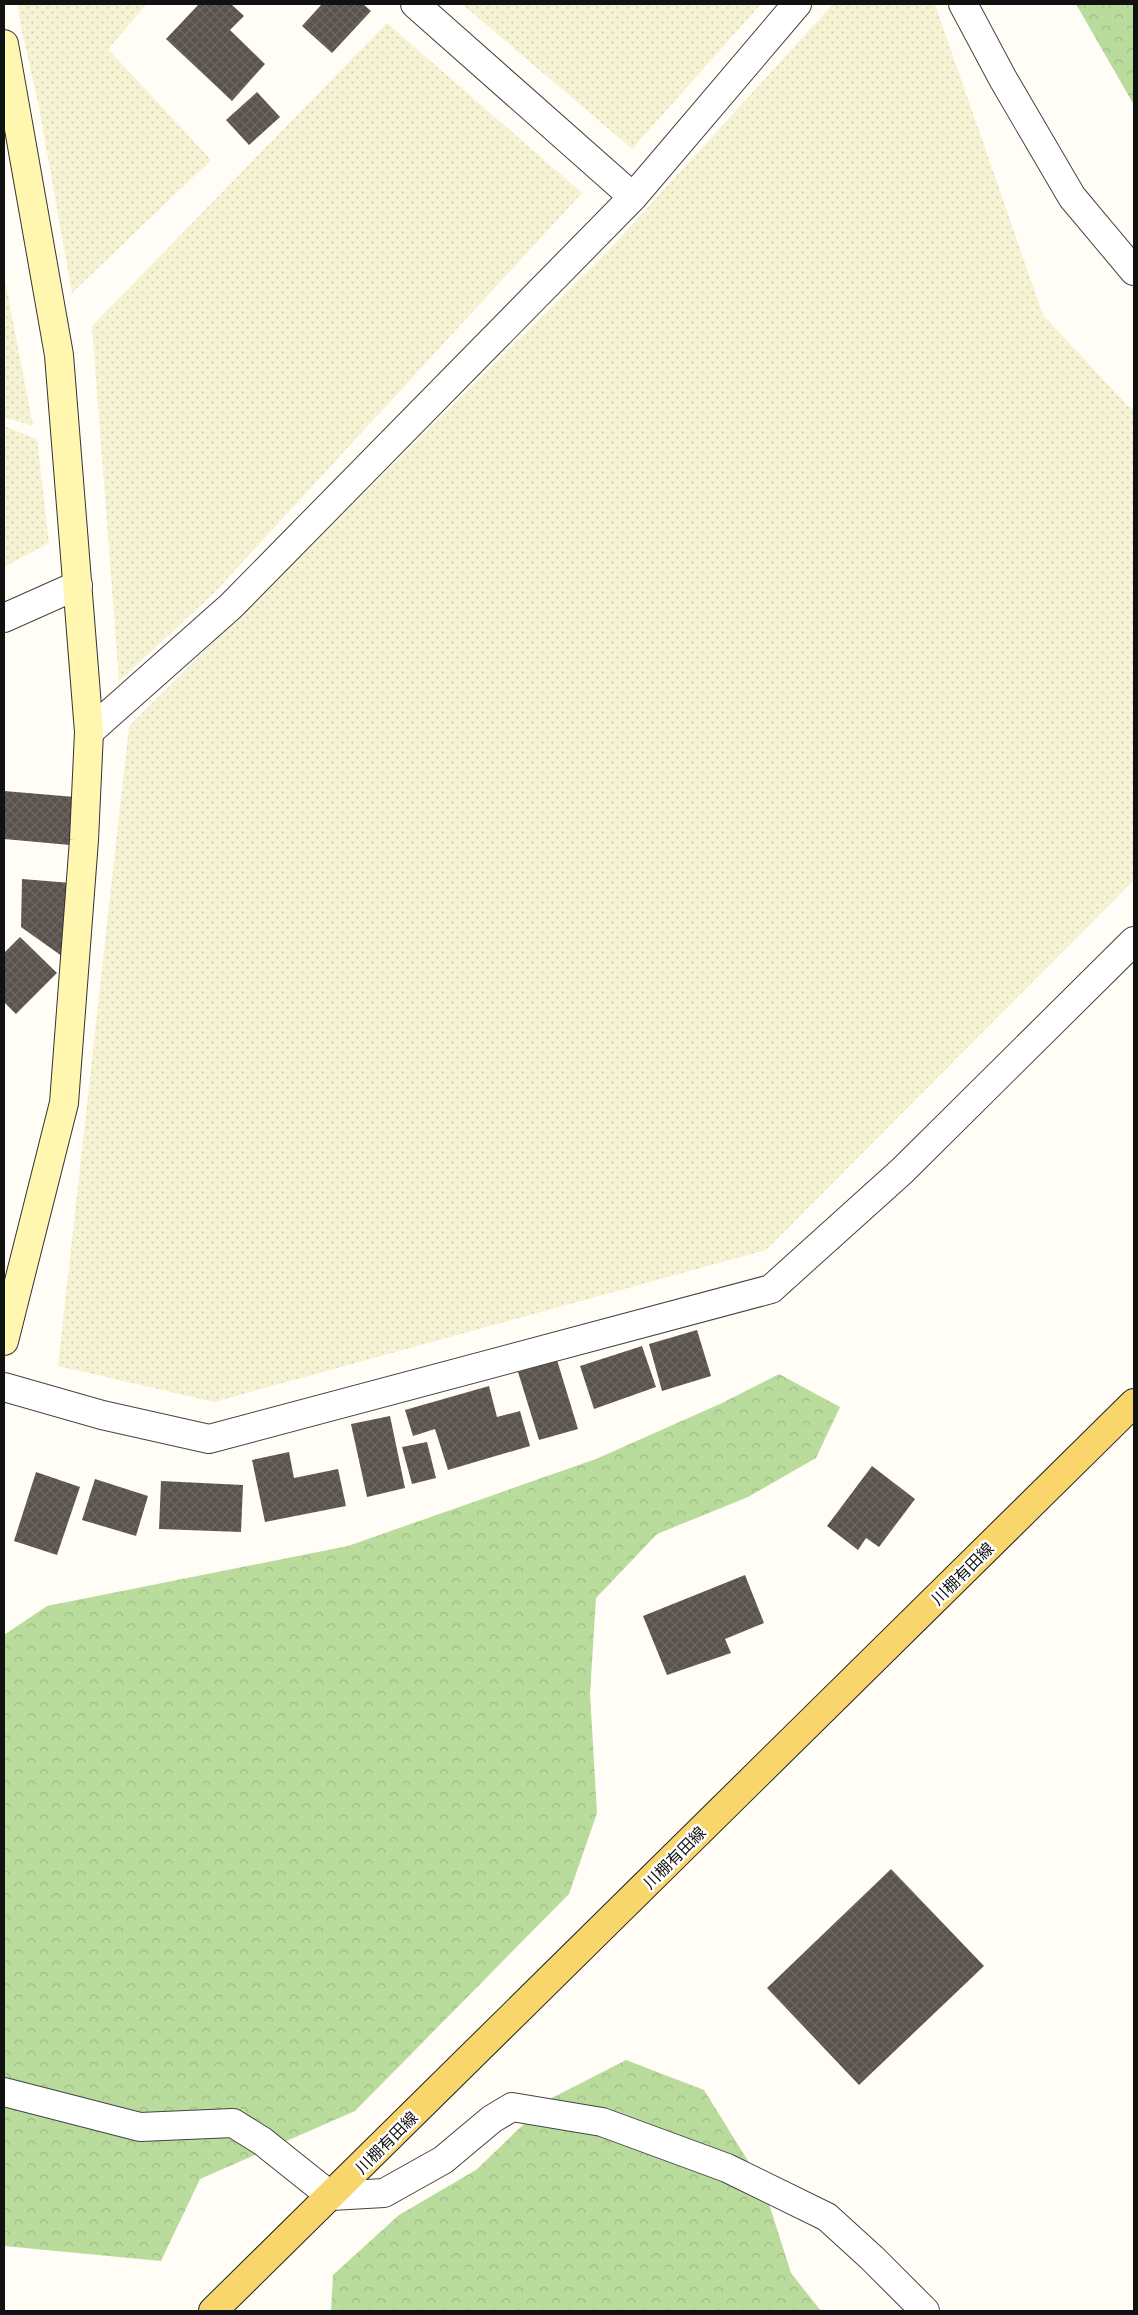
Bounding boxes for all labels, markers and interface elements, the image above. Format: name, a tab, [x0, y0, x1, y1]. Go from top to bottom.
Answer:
street label: 川棚有田線	[926, 1537, 998, 1609]
street label: 川棚有田線	[638, 1821, 710, 1893]
street label: 川棚有田線	[350, 2106, 422, 2178]

